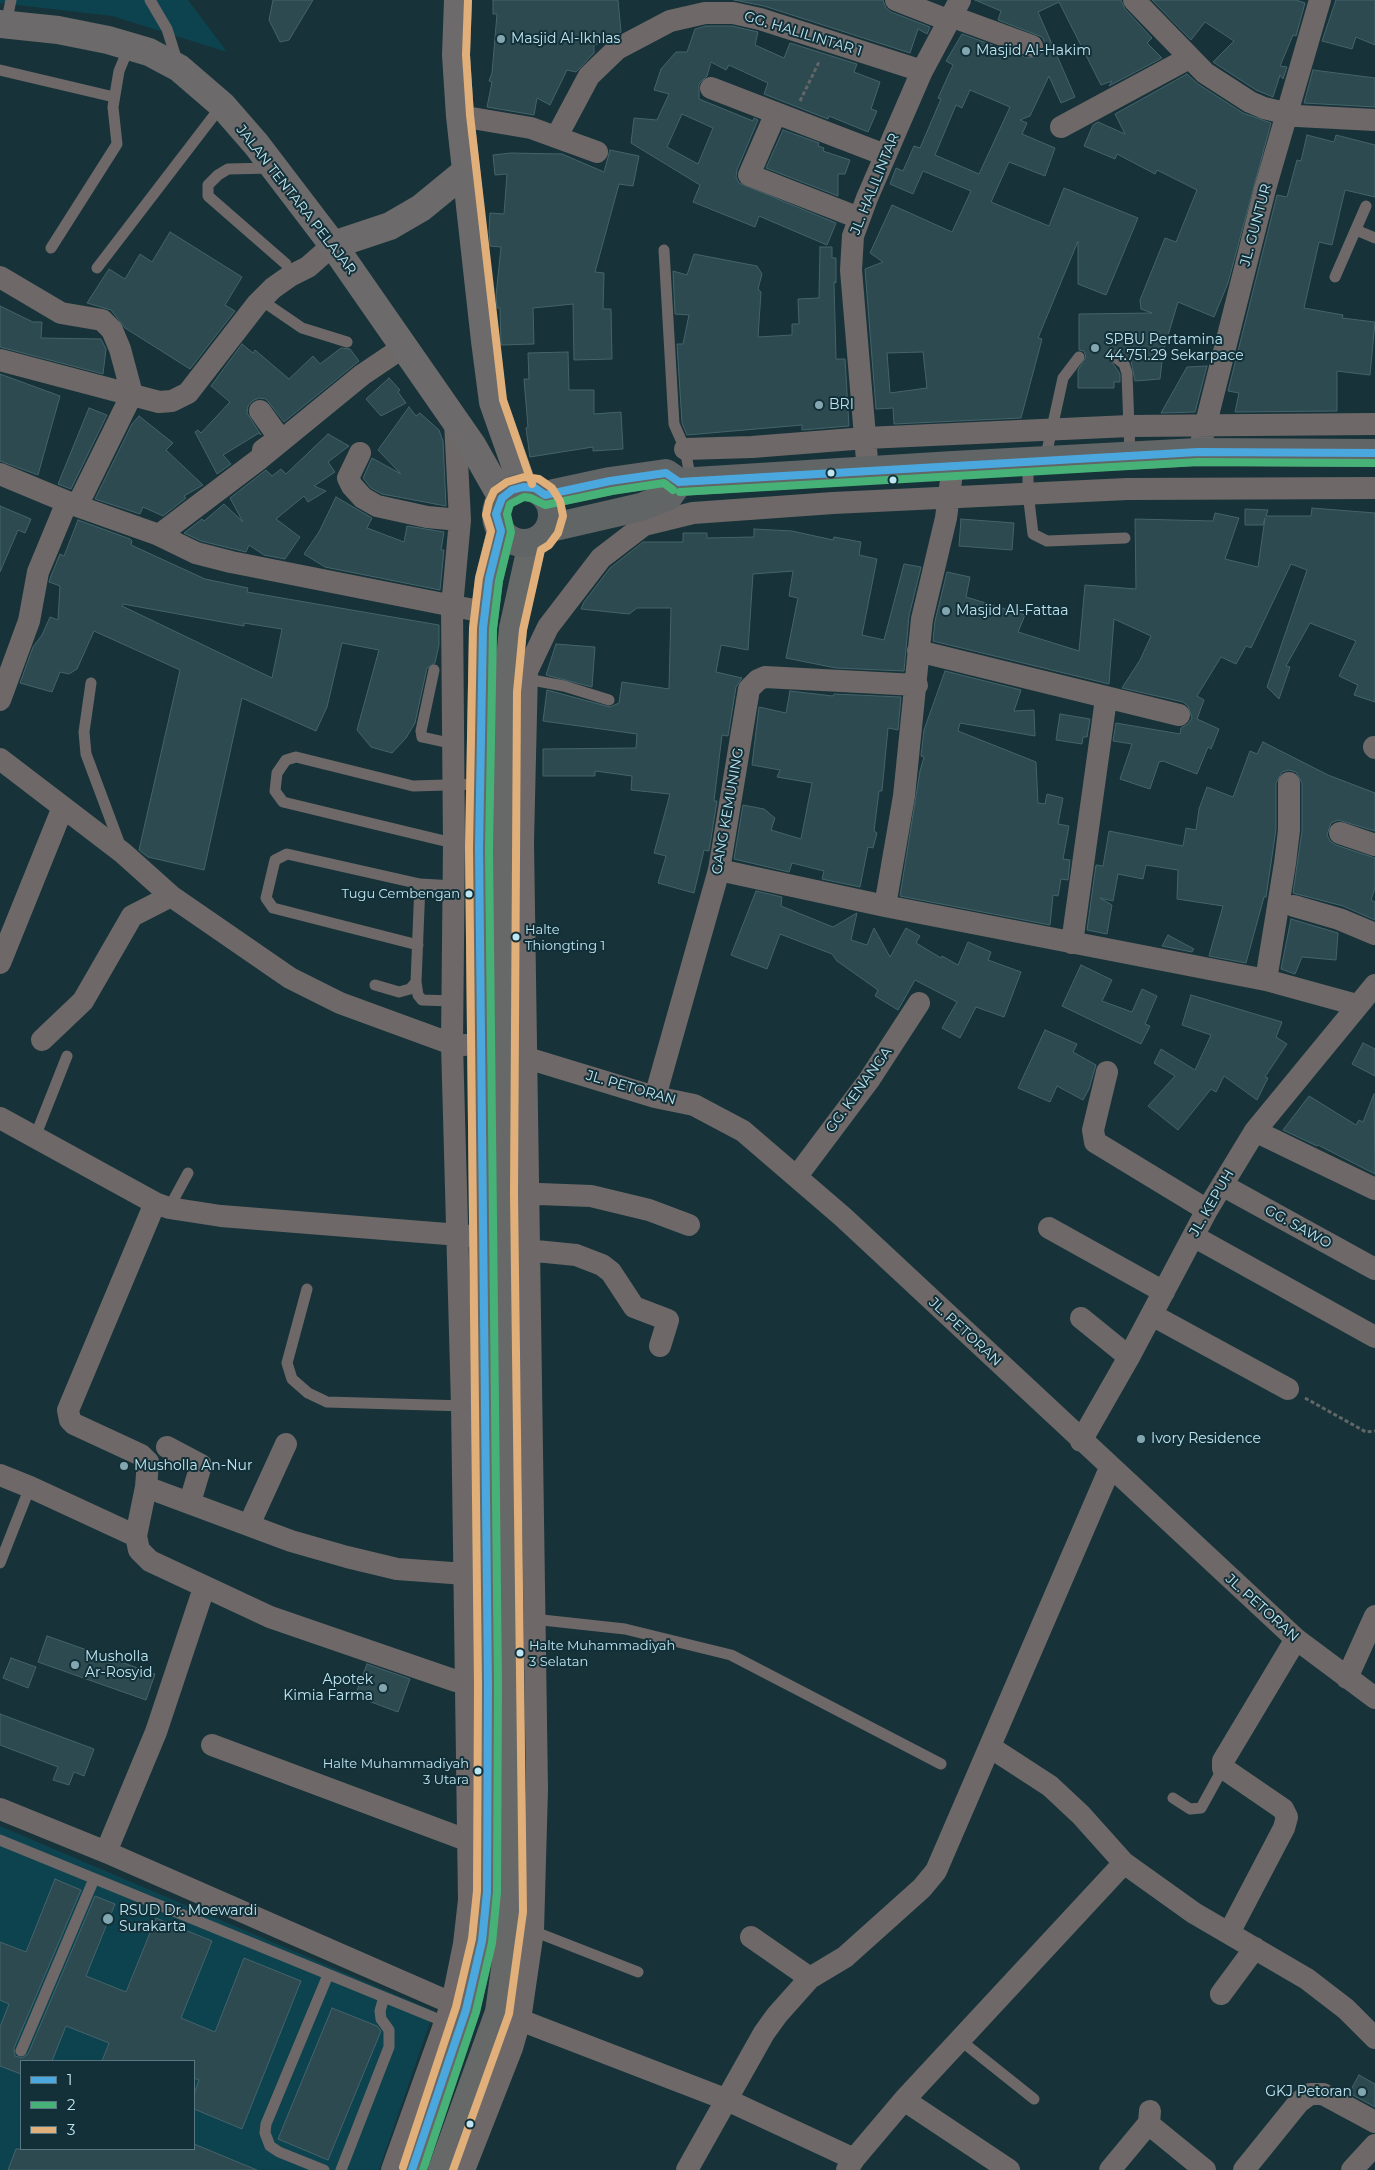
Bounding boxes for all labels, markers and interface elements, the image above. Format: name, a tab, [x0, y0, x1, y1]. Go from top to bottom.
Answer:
street label: GG. HALILINTAR 1	[742, 8, 864, 60]
place label: Masjid Al-Ikhlas	[511, 31, 620, 47]
marker: Masjid Al-Ikhlas	[495, 33, 507, 45]
place label: Masjid Al-Hakim	[976, 43, 1091, 59]
marker: Masjid Al-Hakim	[960, 45, 972, 57]
street label: JALAN TENTARA PELAJAR	[232, 122, 360, 278]
street label: JL. HALILINTAR	[847, 131, 903, 237]
street label: JL. GUNTUR	[1237, 182, 1275, 268]
place label: SPBU Pertamina 44.751.29 Sekarpace	[1105, 332, 1244, 364]
marker: SPBU Pertamina 44.751.29 Sekarpace	[1089, 342, 1101, 354]
place label: BRI	[829, 397, 854, 413]
marker: BRI	[813, 399, 825, 411]
unlabelled marker	[826, 468, 836, 478]
unlabelled marker	[888, 475, 898, 485]
place label: Masjid Al-Fattaa	[956, 603, 1069, 619]
marker: Masjid Al-Fattaa	[940, 605, 952, 617]
street label: GANG KEMUNING	[709, 746, 747, 876]
place label: Tugu Cembengan	[342, 886, 460, 902]
marker: Tugu Cembengan	[464, 889, 474, 899]
place label: Halte Thiongting 1	[525, 922, 605, 953]
marker: Halte Thiongting 1	[511, 932, 521, 942]
street label: GG. KENANGA	[822, 1044, 896, 1136]
street label: JL. PETORAN	[584, 1067, 678, 1109]
street label: JL. KEPUH	[1186, 1167, 1238, 1239]
street label: GG. SAWO	[1262, 1202, 1334, 1252]
street label: JL. PETORAN	[925, 1294, 1005, 1370]
place label: Ivory Residence	[1151, 1431, 1261, 1447]
marker: Ivory Residence	[1135, 1433, 1147, 1445]
place label: Musholla An-Nur	[134, 1458, 253, 1474]
marker: Musholla An-Nur	[118, 1460, 130, 1472]
street label: JL. PETORAN	[1222, 1571, 1302, 1645]
place label: Halte Muhammadiyah 3 Selatan	[529, 1638, 675, 1669]
marker: Halte Muhammadiyah 3 Selatan	[515, 1648, 525, 1658]
place label: Musholla Ar-Rosyid	[85, 1649, 152, 1681]
marker: Musholla Ar-Rosyid	[69, 1659, 81, 1671]
place label: Apotek Kimia Farma	[283, 1672, 373, 1704]
marker: Apotek Kimia Farma	[377, 1682, 389, 1694]
place label: Halte Muhammadiyah 3 Utara	[323, 1756, 469, 1787]
marker: Halte Muhammadiyah 3 Utara	[473, 1766, 483, 1776]
place label: RSUD Dr. Moewardi Surakarta	[119, 1903, 257, 1935]
marker: RSUD Dr. Moewardi Surakarta	[101, 1912, 115, 1926]
legend	[20, 2060, 195, 2150]
text: 1	[67, 2070, 72, 2089]
place label: GKJ Petoran	[1265, 2084, 1352, 2100]
marker: GKJ Petoran	[1356, 2086, 1368, 2098]
text: 2	[67, 2095, 76, 2114]
unlabelled marker	[465, 2119, 475, 2129]
text: 3	[67, 2120, 75, 2139]

